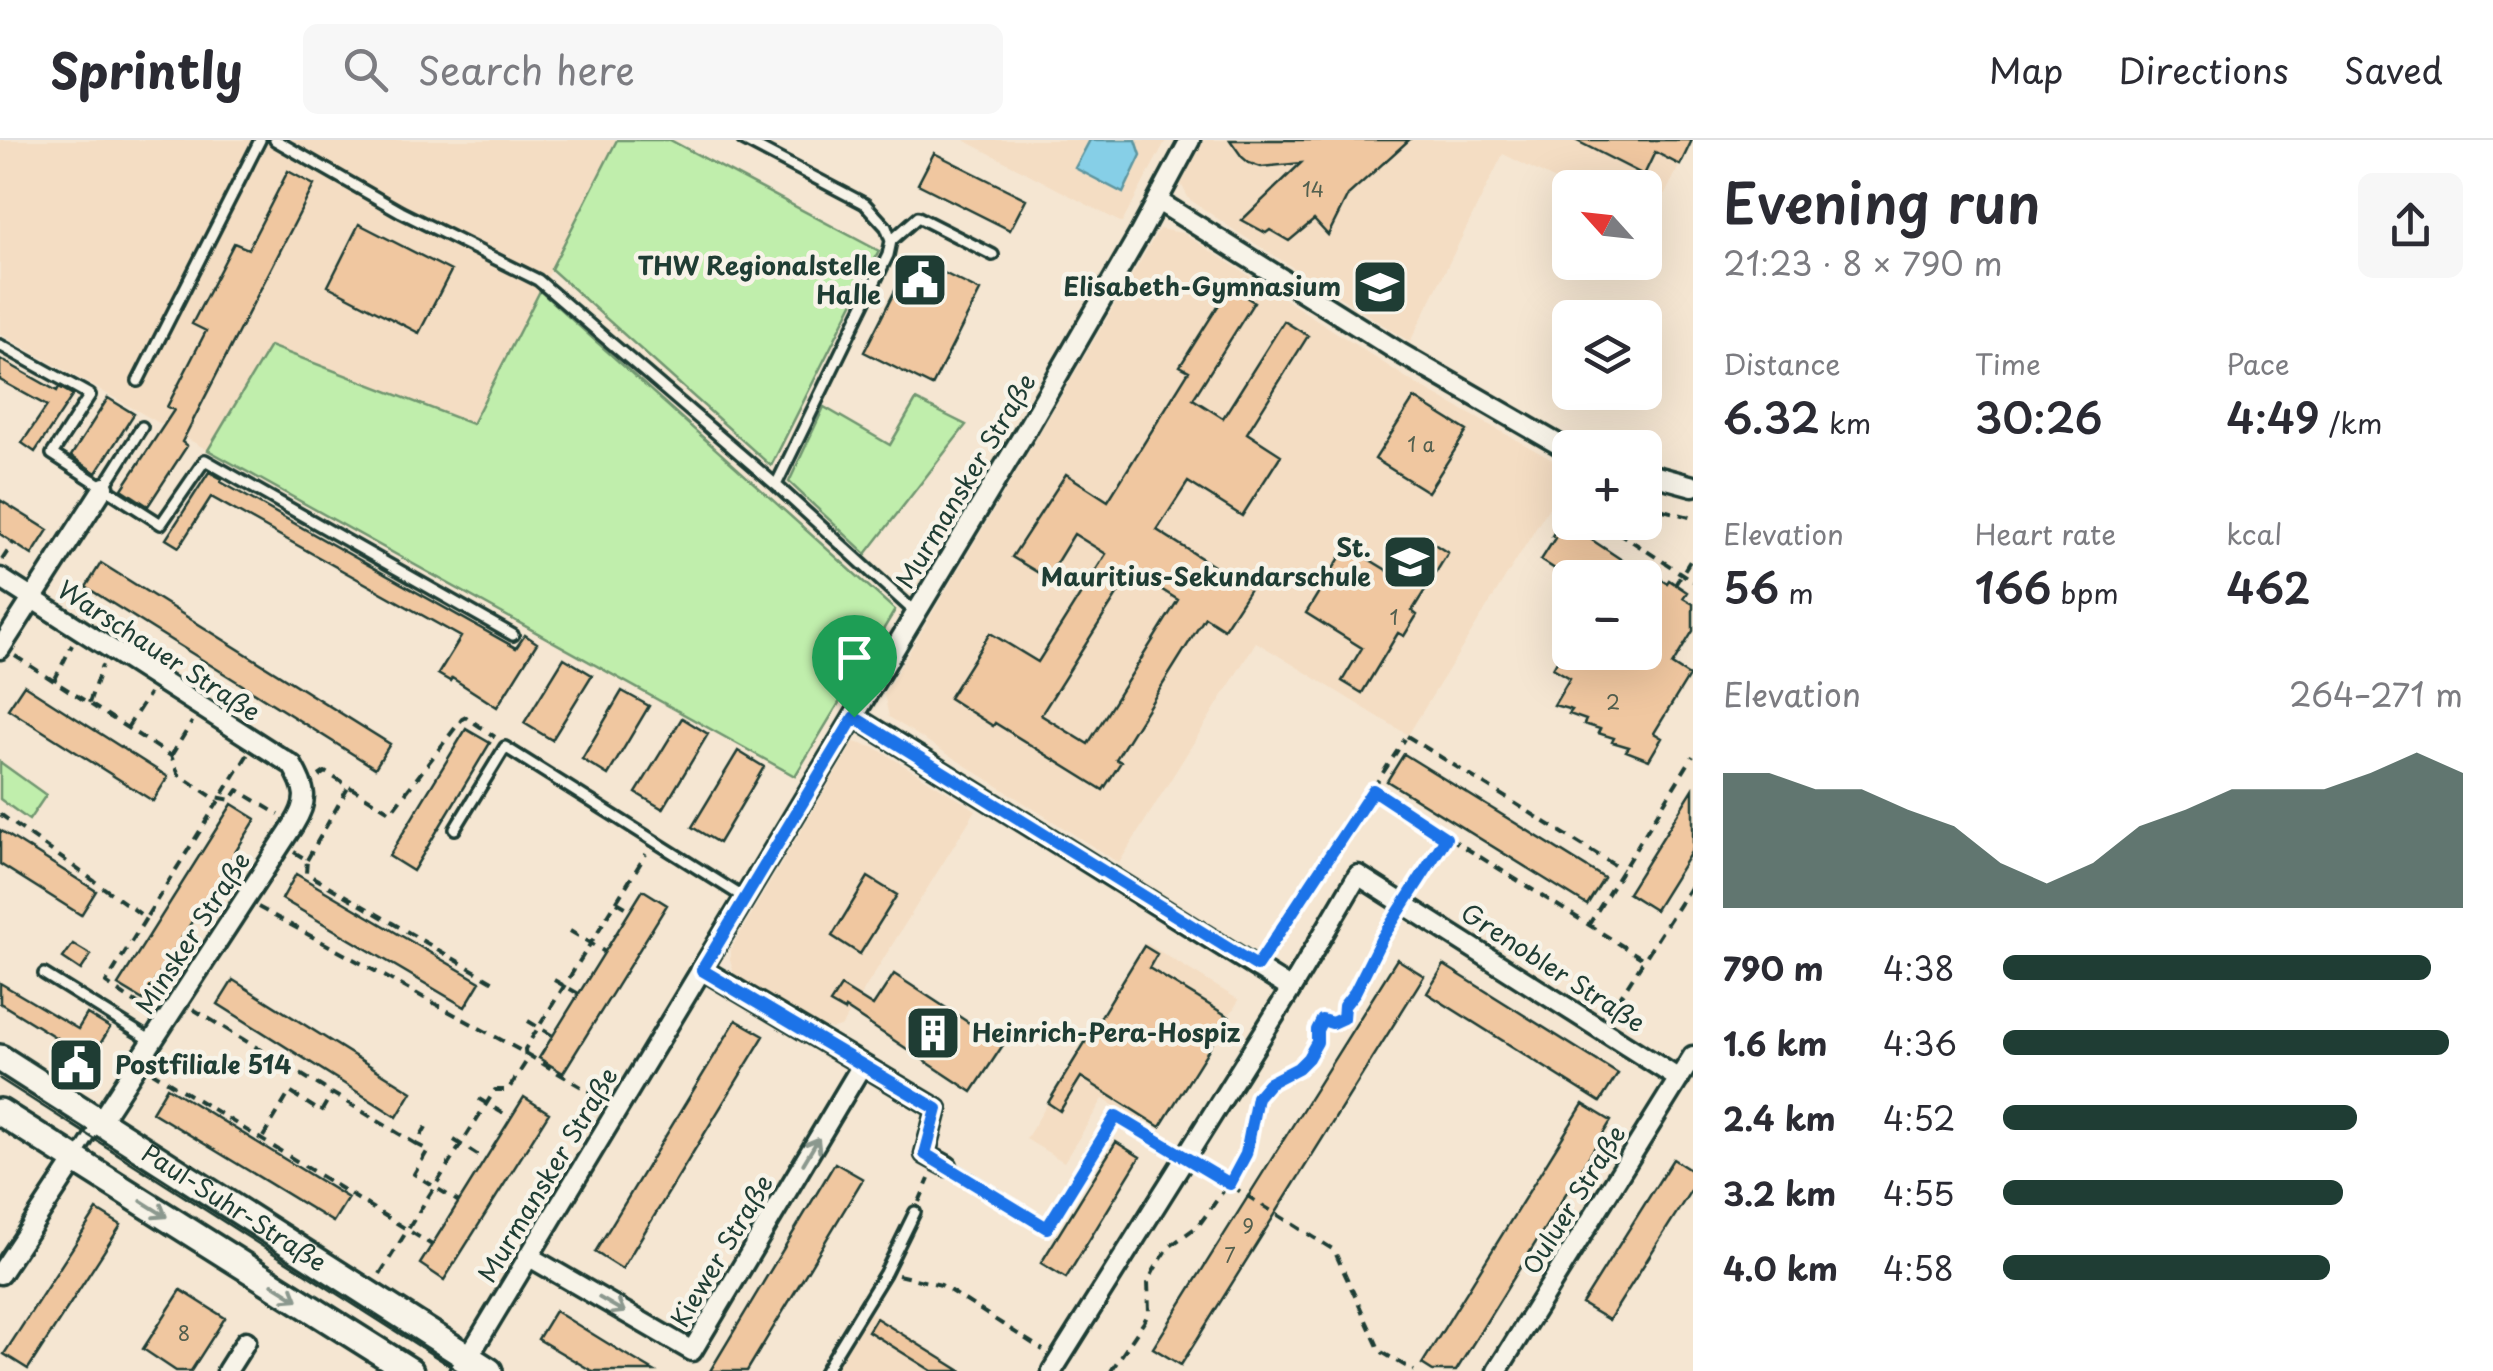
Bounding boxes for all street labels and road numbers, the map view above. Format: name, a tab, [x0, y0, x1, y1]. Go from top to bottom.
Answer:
street label: Murmansker Straße	[886, 366, 1045, 595]
street label: Warschauer Straße	[51, 570, 268, 730]
street label: Minsker Straße	[125, 844, 259, 1021]
street label: Grenobler Straße	[1454, 893, 1653, 1041]
street label: Murmansker Straße	[468, 1060, 627, 1289]
street label: Ouluer Straße	[1512, 1117, 1634, 1282]
street label: Paul-Suhr-Straße	[135, 1134, 335, 1280]
street label: Kiewer Straße	[661, 1167, 782, 1334]

